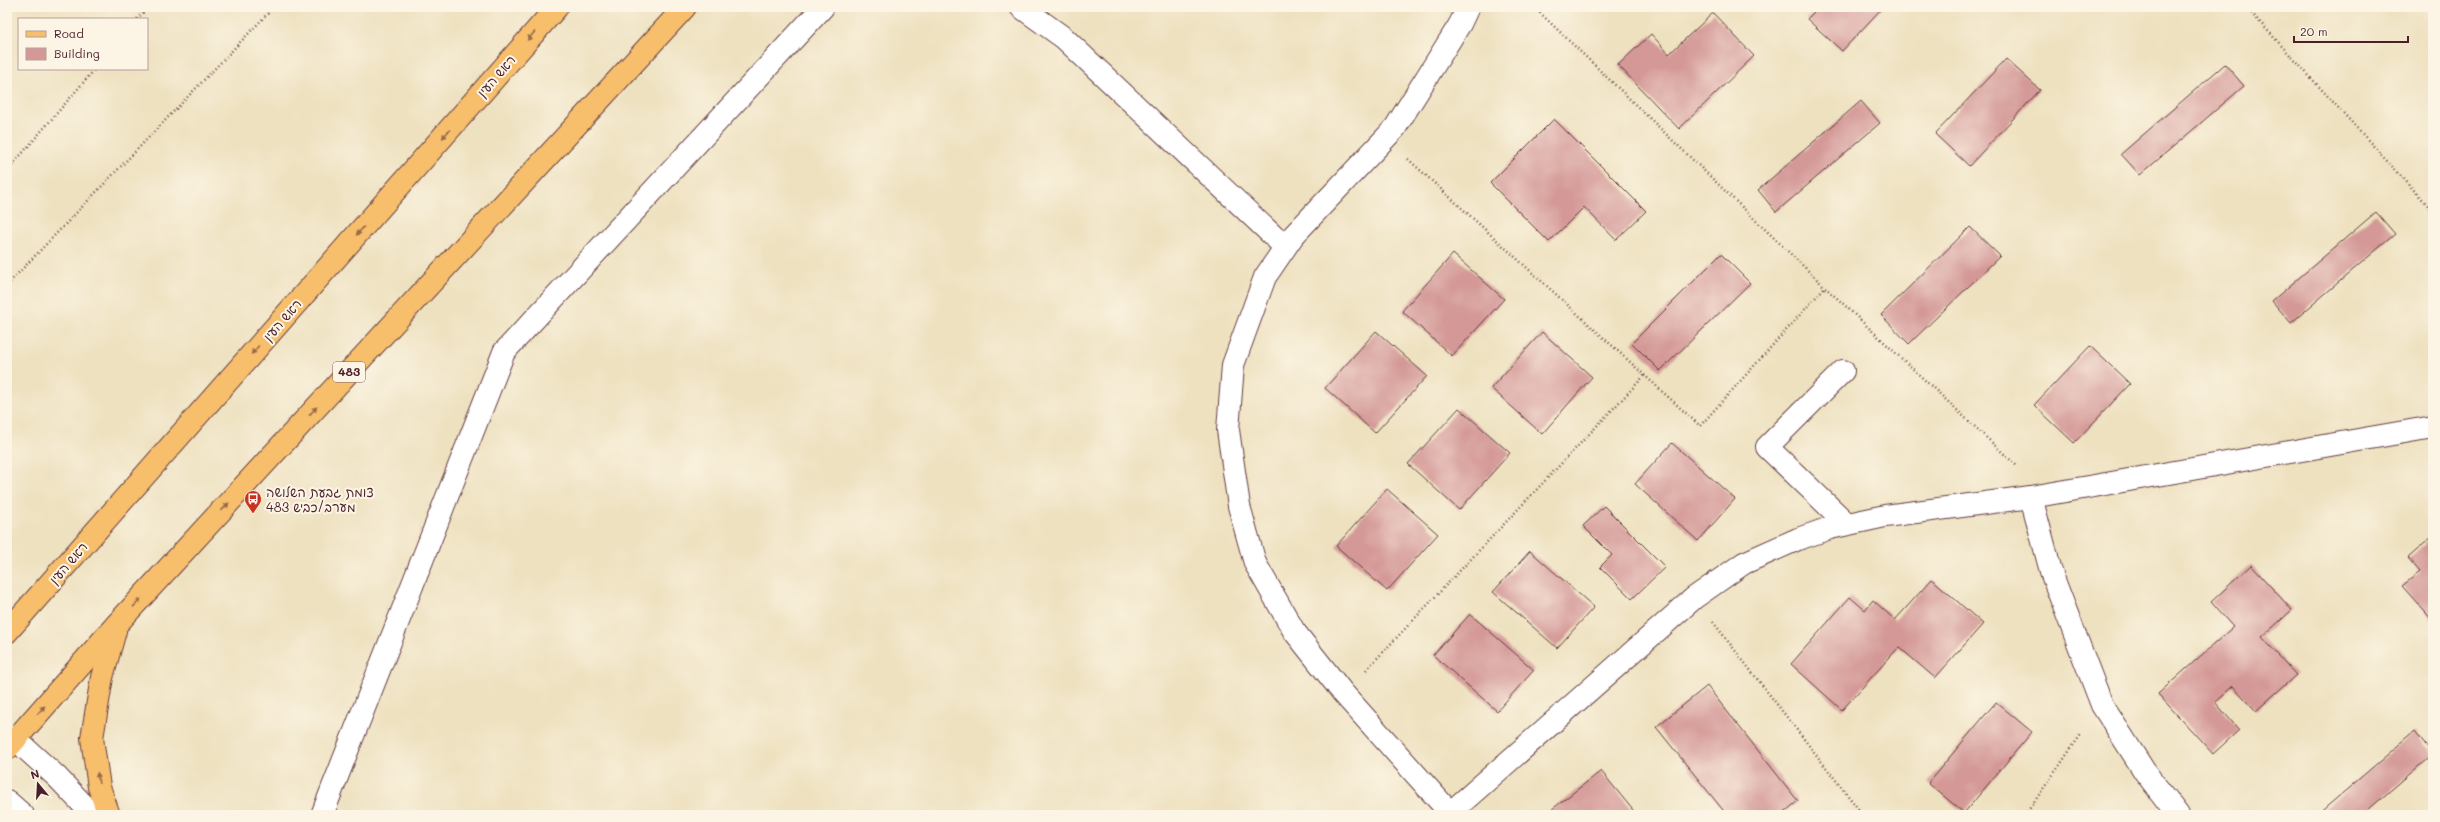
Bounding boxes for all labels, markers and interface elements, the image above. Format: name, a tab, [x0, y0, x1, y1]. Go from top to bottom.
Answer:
legend	[18, 18, 148, 70]
scale bar	[2294, 18, 2408, 44]
text: 20 m	[2300, 23, 2328, 39]
text: Road	[54, 25, 84, 41]
one-way arrow	[527, 31, 536, 42]
text: Building	[54, 45, 100, 61]
street label: ראש העין	[473, 51, 519, 100]
one-way arrow	[441, 129, 450, 139]
one-way arrow	[355, 226, 364, 237]
street label: ראש העין	[259, 295, 305, 344]
one-way arrow	[251, 345, 260, 355]
road number: 483	[333, 362, 365, 382]
one-way arrow	[308, 407, 317, 416]
place label: צומת גבעת השלושה מערב/כביש 483	[266, 483, 374, 515]
bus stop icon: צומת גבעת השלושה מערב/כביש 483	[243, 489, 263, 514]
one-way arrow	[220, 502, 230, 512]
street label: ראש העין	[45, 538, 91, 587]
one-way arrow	[132, 598, 142, 608]
one-way arrow	[36, 705, 46, 715]
north arrow	[18, 764, 58, 804]
text: N	[28, 766, 41, 782]
one-way arrow	[95, 772, 101, 784]

